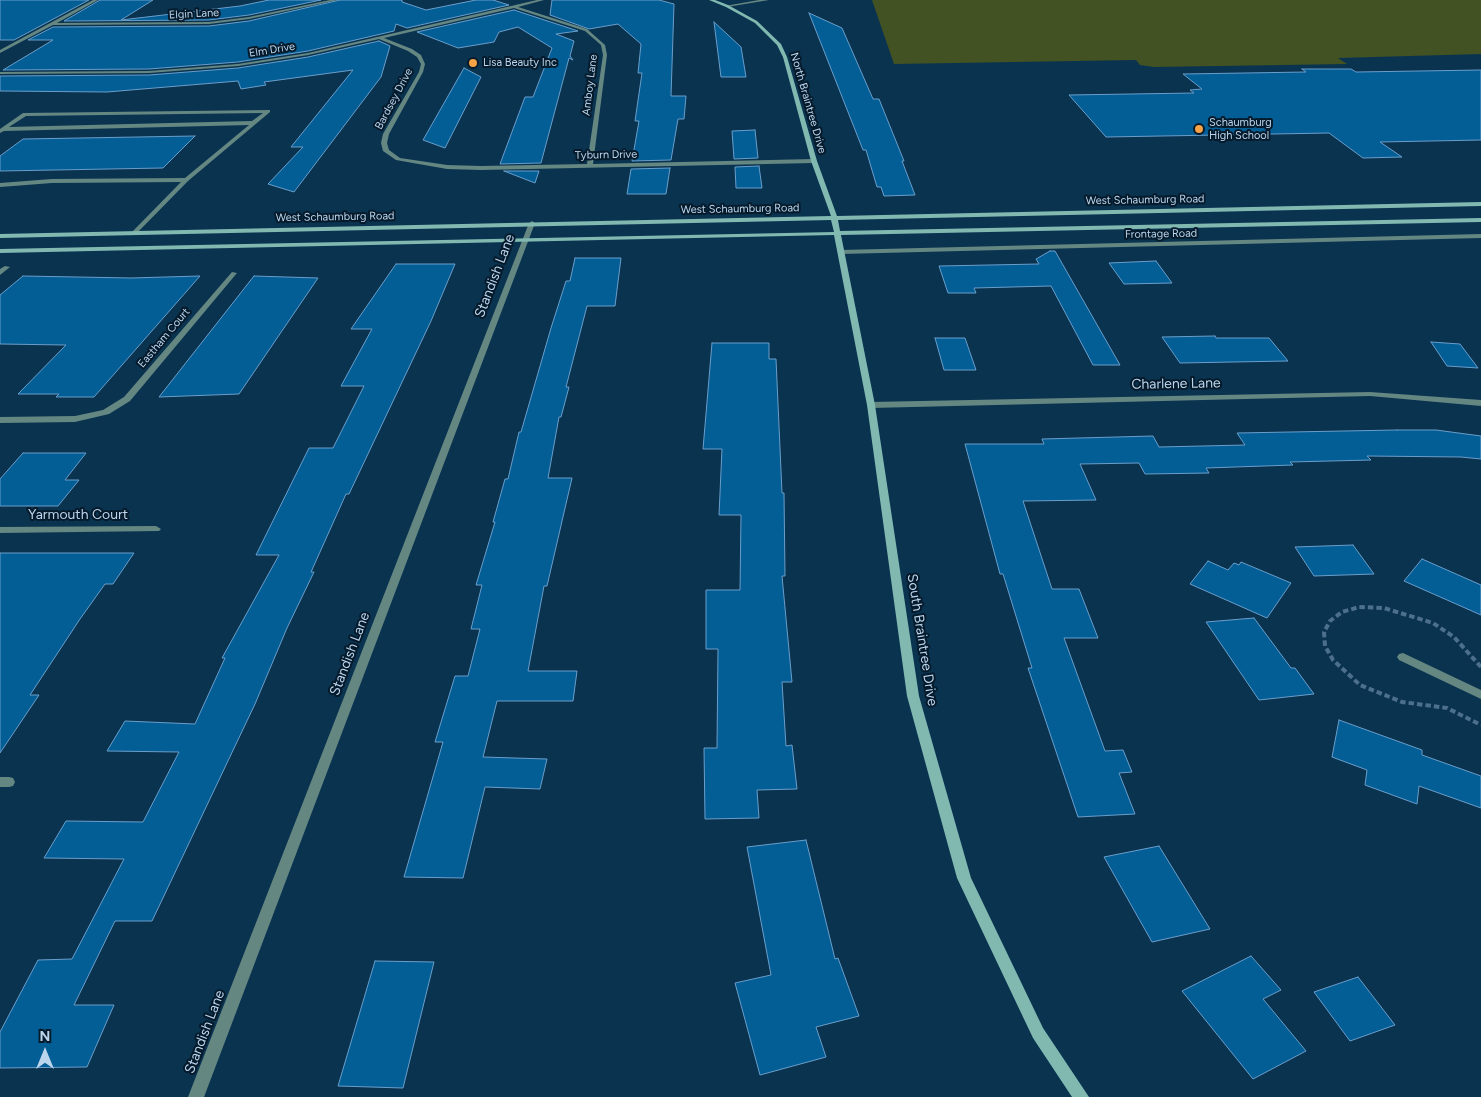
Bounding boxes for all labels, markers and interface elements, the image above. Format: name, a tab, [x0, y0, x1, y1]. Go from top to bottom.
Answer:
street label: Elgin Lane	[169, 6, 219, 22]
street label: Elm Drive	[248, 40, 296, 60]
street label: North Braintree Drive	[787, 51, 829, 155]
street label: Amboy Lane	[580, 54, 600, 116]
place label: Lisa Beauty Inc	[483, 56, 557, 70]
marker: Lisa Beauty Inc	[467, 57, 479, 69]
street label: Bardsey Drive	[372, 66, 416, 132]
place label: Schaumburg High School	[1209, 116, 1272, 142]
marker: Schaumburg High School	[1193, 123, 1205, 135]
street label: Tyburn Drive	[575, 148, 637, 162]
street label: West Schaumburg Road	[1085, 192, 1205, 208]
street label: West Schaumburg Road	[680, 201, 800, 217]
street label: West Schaumburg Road	[275, 209, 395, 225]
street label: Frontage Road	[1125, 227, 1197, 241]
street label: Standish Lane	[471, 232, 519, 320]
street label: Eastham Court	[135, 306, 193, 370]
street label: Charlene Lane	[1131, 375, 1221, 393]
street label: Yarmouth Court	[28, 507, 128, 523]
street label: South Braintree Drive	[903, 573, 941, 707]
street label: Standish Lane	[326, 610, 374, 698]
street label: Standish Lane	[181, 988, 229, 1076]
north arrow	[20, 1027, 70, 1077]
text: N	[40, 1028, 50, 1045]

